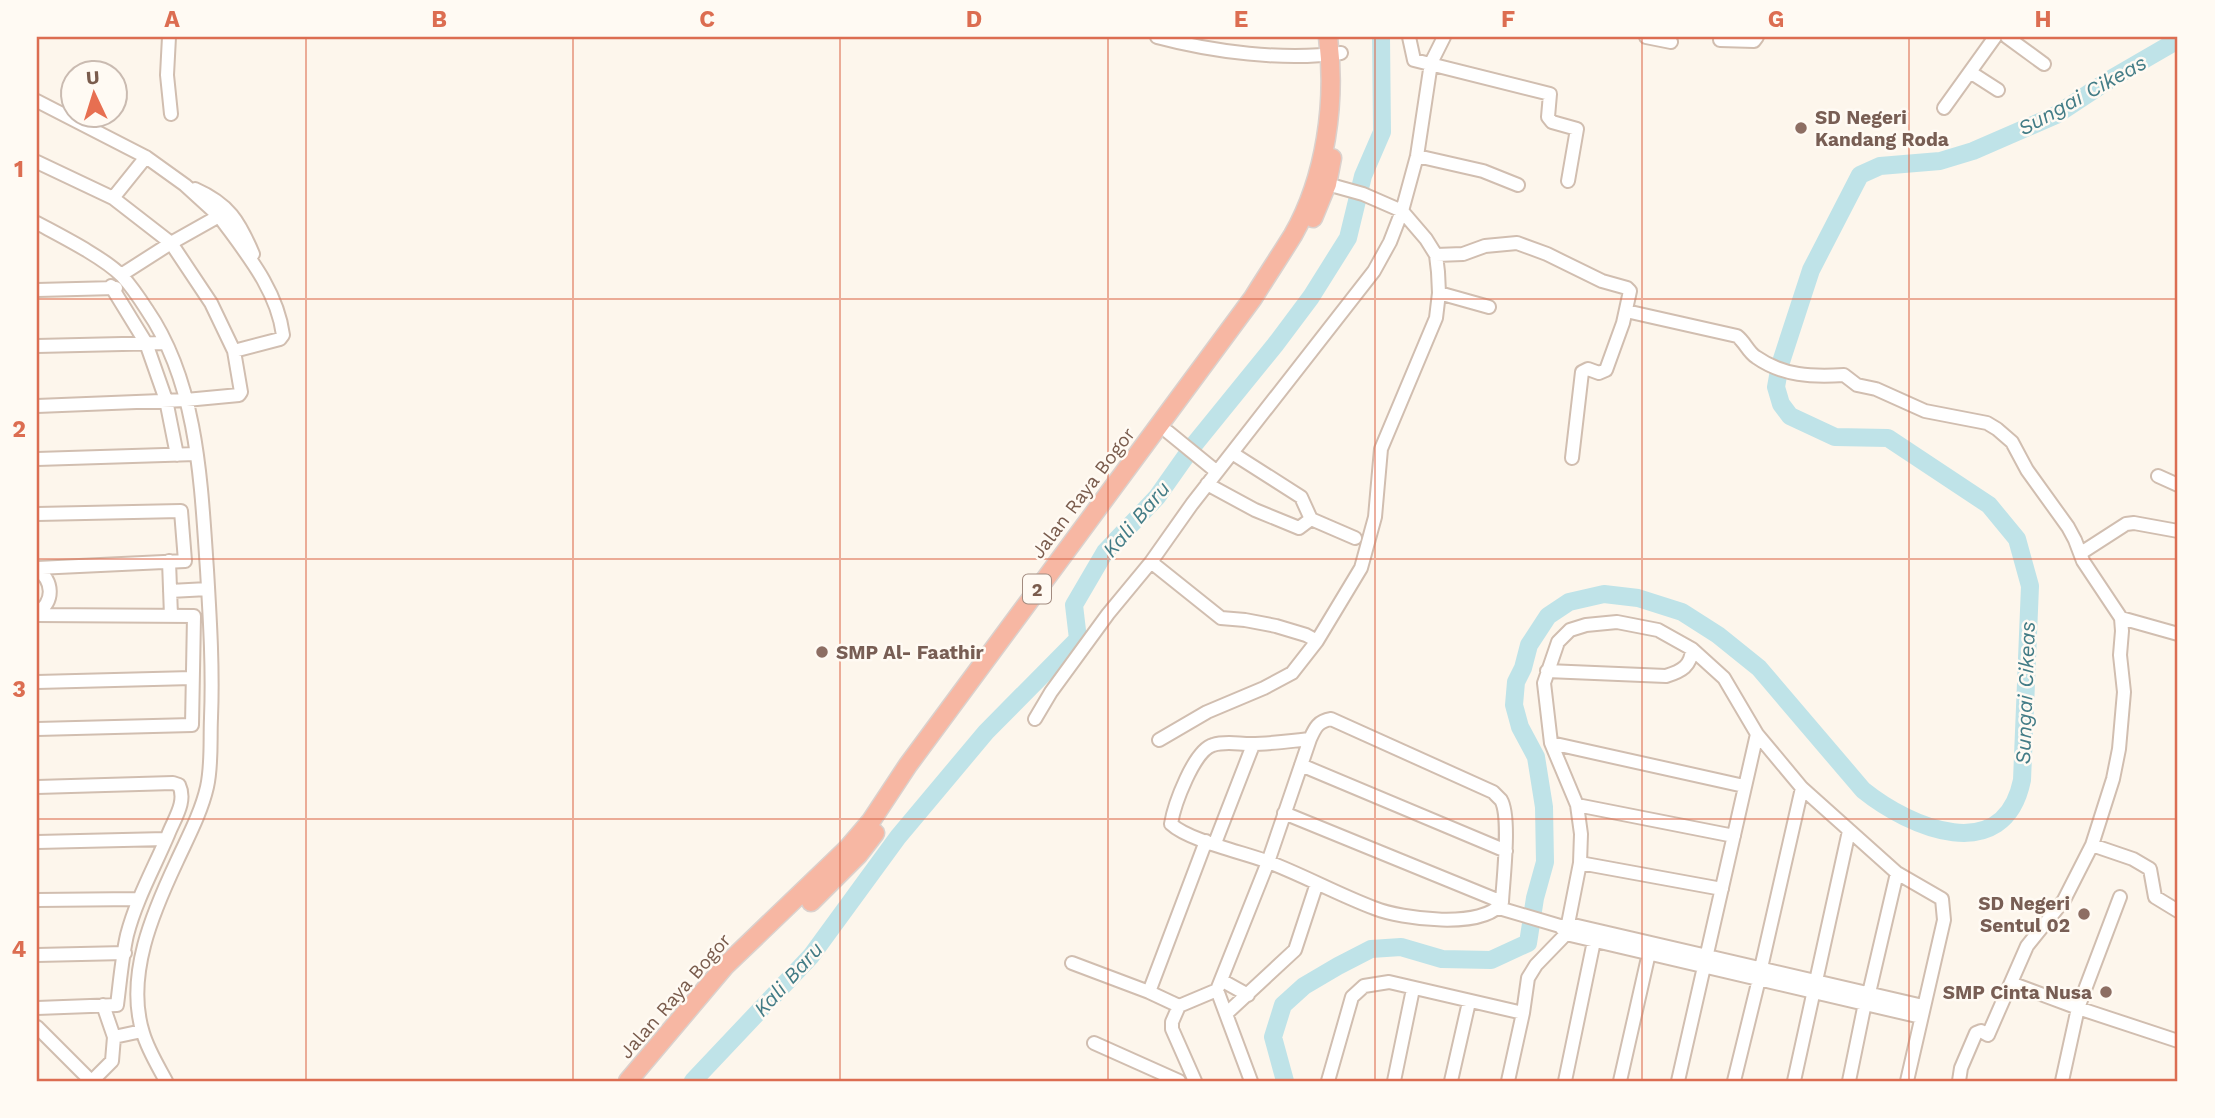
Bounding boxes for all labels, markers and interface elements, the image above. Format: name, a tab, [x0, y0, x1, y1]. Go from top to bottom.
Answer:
text: A	[164, 6, 180, 33]
text: B	[431, 6, 447, 33]
text: C	[699, 6, 715, 33]
text: D	[966, 6, 982, 33]
text: E	[1234, 6, 1248, 33]
text: F	[1501, 6, 1515, 33]
text: G	[1768, 6, 1784, 33]
text: H	[2034, 6, 2052, 33]
water label: Sungai Cikeas	[2013, 49, 2151, 141]
north arrow	[60, 60, 130, 130]
text: U	[85, 66, 100, 89]
place label: SD Negeri Kandang Roda	[1815, 106, 1949, 151]
marker: SD Negeri Kandang Roda	[1793, 120, 1809, 136]
text: 1	[14, 156, 24, 183]
text: 2	[12, 416, 26, 443]
street label: Jalan Raya Bogor	[1026, 423, 1140, 563]
water label: Kali Baru	[1097, 476, 1175, 562]
road number: 2	[1023, 574, 1051, 604]
water label: Sungai Cikeas	[2010, 621, 2040, 765]
place label: SMP Al- Faathir	[836, 641, 984, 664]
marker: SMP Al- Faathir	[814, 644, 830, 660]
text: 3	[12, 676, 26, 703]
place label: SD Negeri Sentul 02	[1978, 892, 2070, 937]
marker: SD Negeri Sentul 02	[2076, 906, 2092, 922]
street label: Jalan Raya Bogor	[614, 929, 736, 1063]
text: 4	[12, 936, 27, 963]
water label: Kali Baru	[748, 937, 828, 1021]
place label: SMP Cinta Nusa	[1943, 981, 2092, 1004]
marker: SMP Cinta Nusa	[2098, 984, 2114, 1000]

